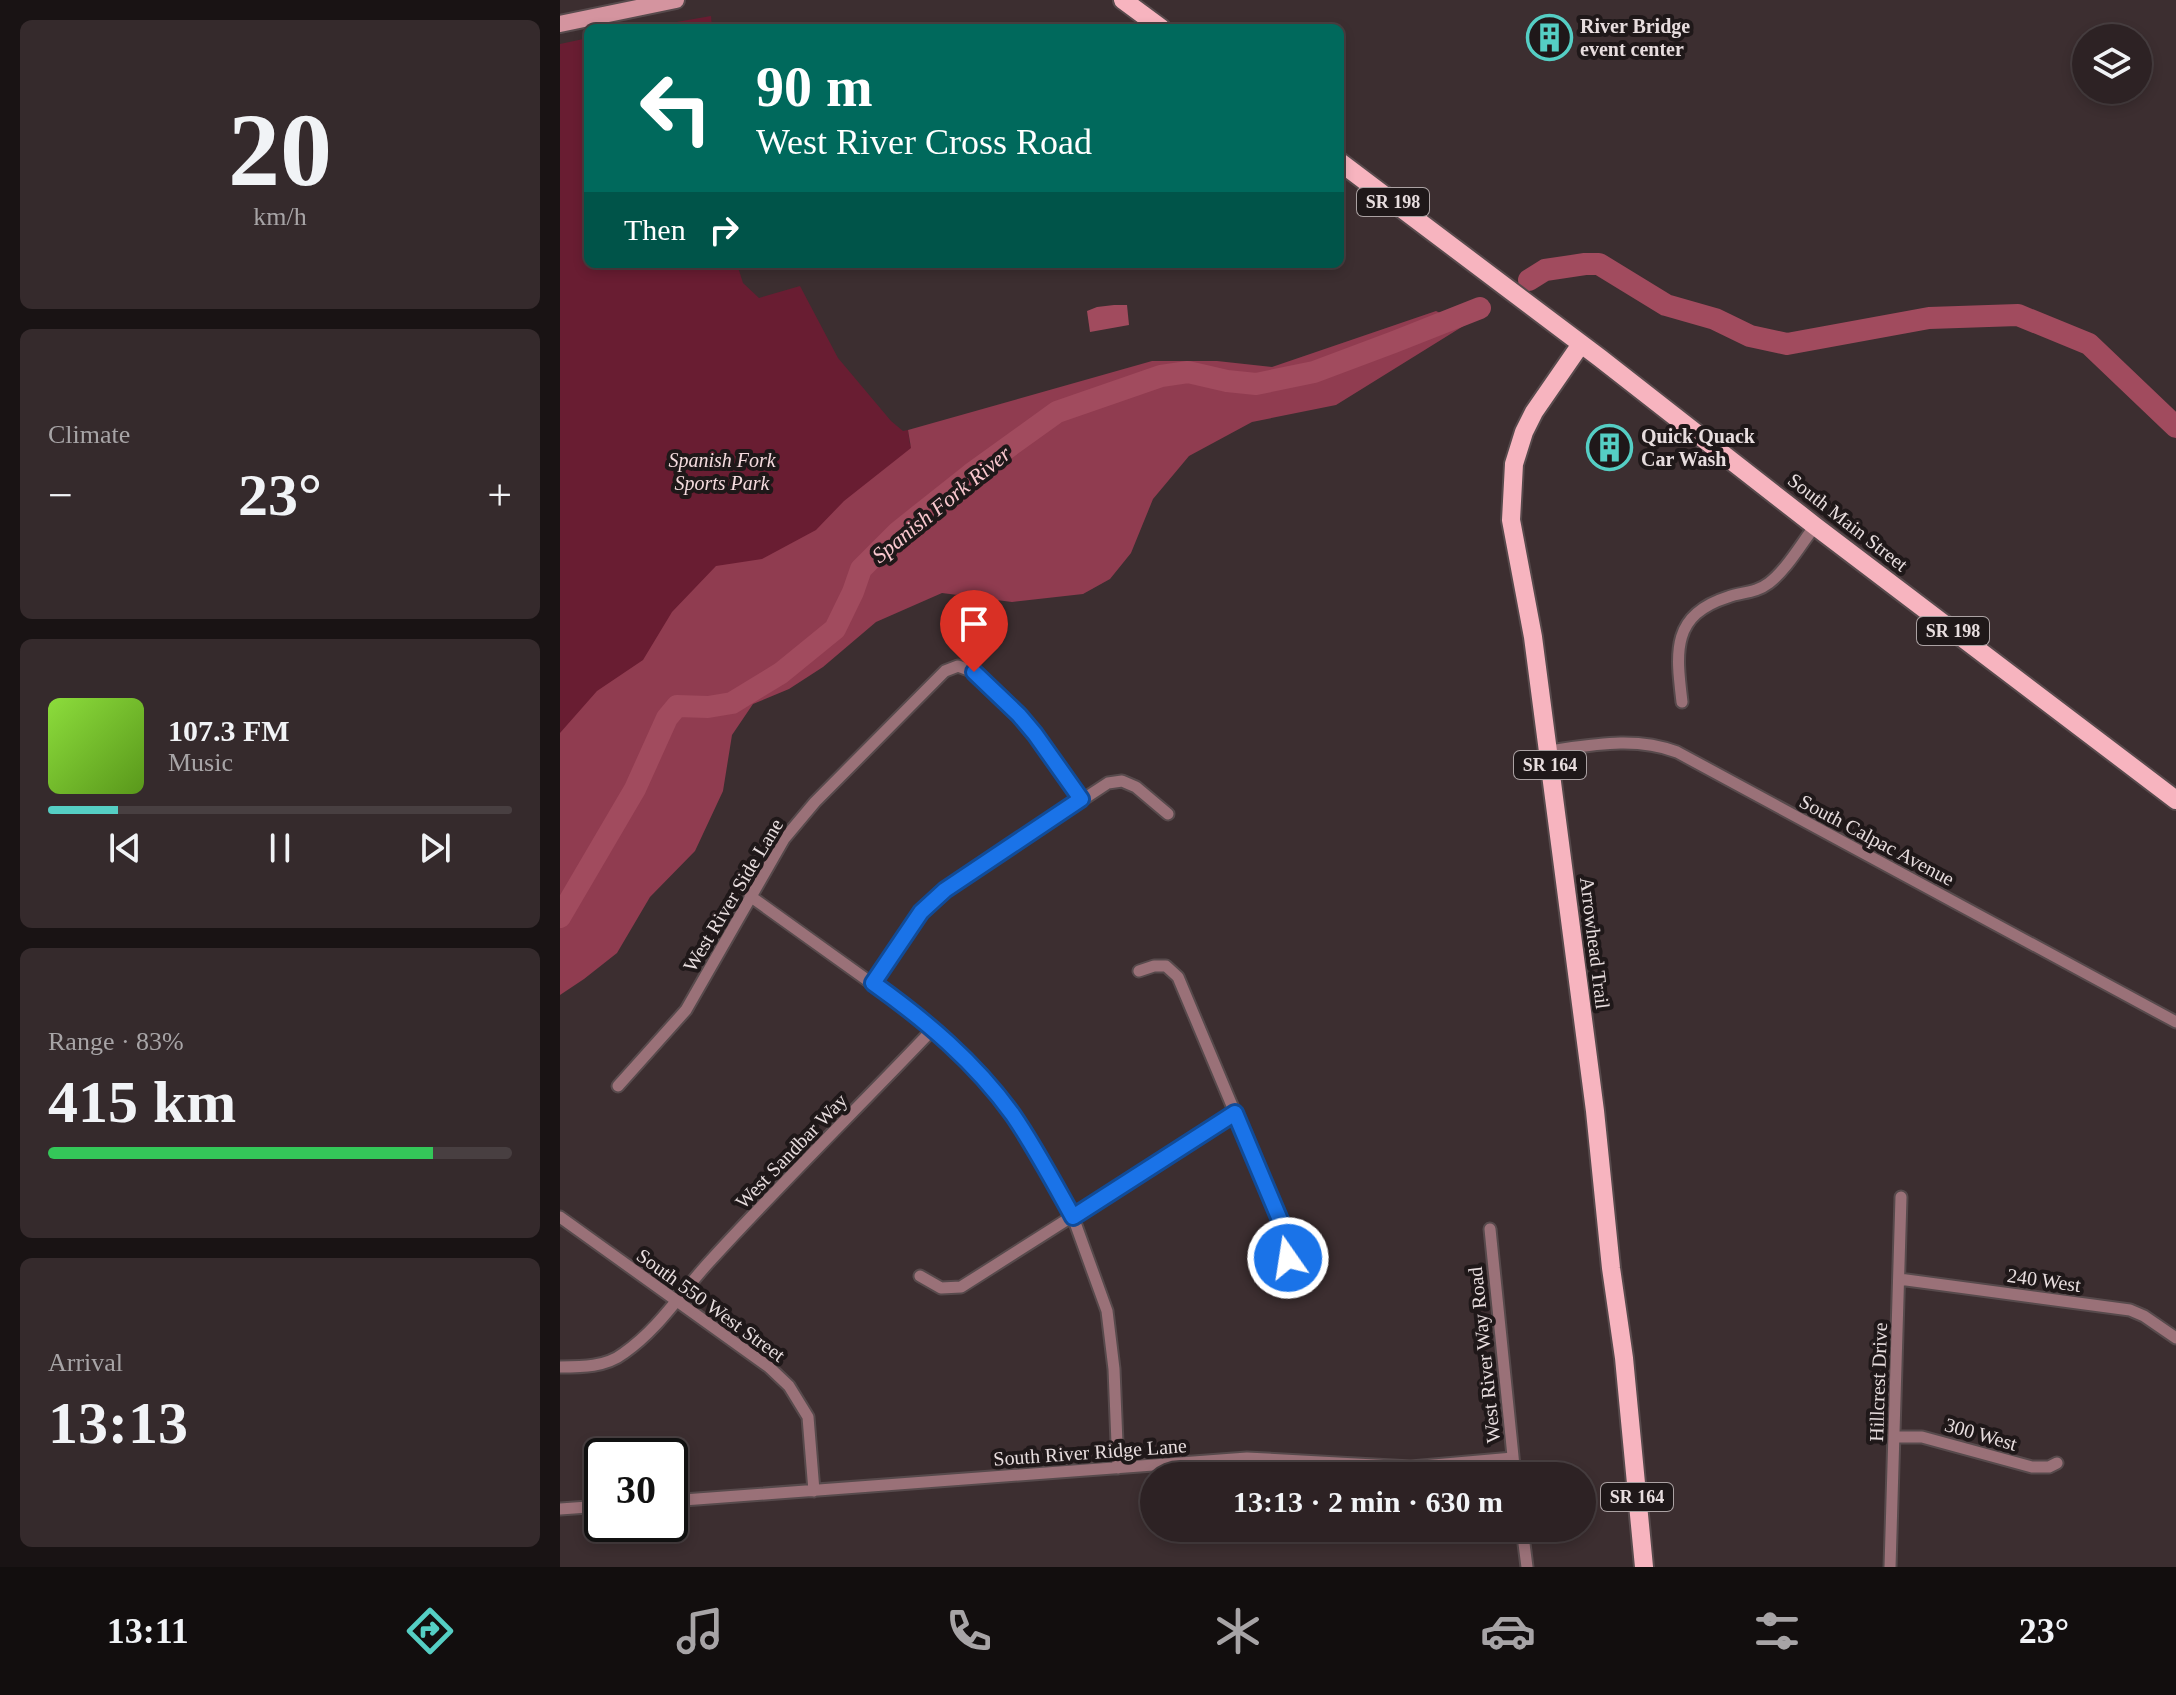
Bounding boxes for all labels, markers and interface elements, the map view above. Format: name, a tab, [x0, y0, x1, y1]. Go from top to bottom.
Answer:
building icon: River Bridge event center	[1525, 14, 1573, 62]
place label: River Bridge event center	[1580, 15, 1690, 60]
map controls	[2072, 24, 2152, 104]
button: layers	[2072, 24, 2152, 104]
icon: left	[624, 56, 728, 160]
text: 90 m	[756, 56, 873, 118]
text: 20	[228, 92, 332, 207]
text: West River Cross Road	[756, 122, 1092, 162]
road number: SR 198	[1357, 188, 1429, 216]
text: km/h	[253, 202, 307, 231]
icon: right	[702, 208, 746, 252]
text: Then	[624, 213, 686, 246]
text: Climate	[48, 420, 130, 449]
building icon: Quick Quack Car Wash	[1586, 423, 1634, 471]
place label: Quick Quack Car Wash	[1641, 425, 1756, 470]
water label: Spanish Fork River	[867, 441, 1016, 568]
park label: Spanish Fork Sports Park	[668, 449, 777, 495]
text: 23°	[238, 462, 322, 528]
street label: South Main Street	[1784, 469, 1912, 576]
text: −	[48, 471, 73, 520]
text: +	[487, 471, 512, 520]
pin	[940, 590, 1008, 672]
icon: arrive	[952, 602, 996, 646]
road number: SR 198	[1917, 617, 1989, 645]
text: 107.3 FM	[168, 714, 290, 747]
text: Music	[168, 748, 233, 777]
road number: SR 164	[1514, 751, 1586, 779]
street label: South Calpac Avenue	[1796, 790, 1958, 891]
street label: West River Side Lane	[679, 814, 787, 975]
icon: previous	[103, 826, 147, 870]
icon: pause	[258, 826, 302, 870]
icon: next	[413, 826, 457, 870]
street label: Arrowhead Trail	[1576, 876, 1614, 1011]
text: Range · 83%	[48, 1027, 184, 1056]
text: 415 km	[48, 1069, 236, 1135]
street label: West Sandbar Way	[731, 1089, 852, 1214]
position arrow	[1246, 1216, 1330, 1300]
street label: South 550 West Street	[633, 1244, 790, 1366]
street label: 240 West	[2006, 1264, 2083, 1296]
street label: West River Way Road	[1464, 1266, 1505, 1444]
street label: Hillcrest Drive	[1865, 1322, 1891, 1442]
text: Arrival	[48, 1348, 123, 1377]
text: 13:13	[48, 1390, 188, 1456]
street label: 300 West	[1942, 1413, 2020, 1455]
street label: South River Ridge Lane	[993, 1434, 1188, 1471]
speed limit sign: 30	[584, 1438, 688, 1542]
road number: SR 164	[1601, 1483, 1673, 1511]
text: 13:13 · 2 min · 630 m	[1233, 1485, 1503, 1518]
icon: directions	[402, 1603, 458, 1659]
icon: music	[672, 1603, 728, 1659]
icon: phone	[941, 1603, 997, 1659]
icon: climate	[1210, 1603, 1266, 1659]
icon: car	[1480, 1603, 1536, 1659]
icon: filters	[1749, 1603, 1805, 1659]
text: 13:11	[107, 1611, 189, 1651]
text: 23°	[2019, 1611, 2069, 1651]

